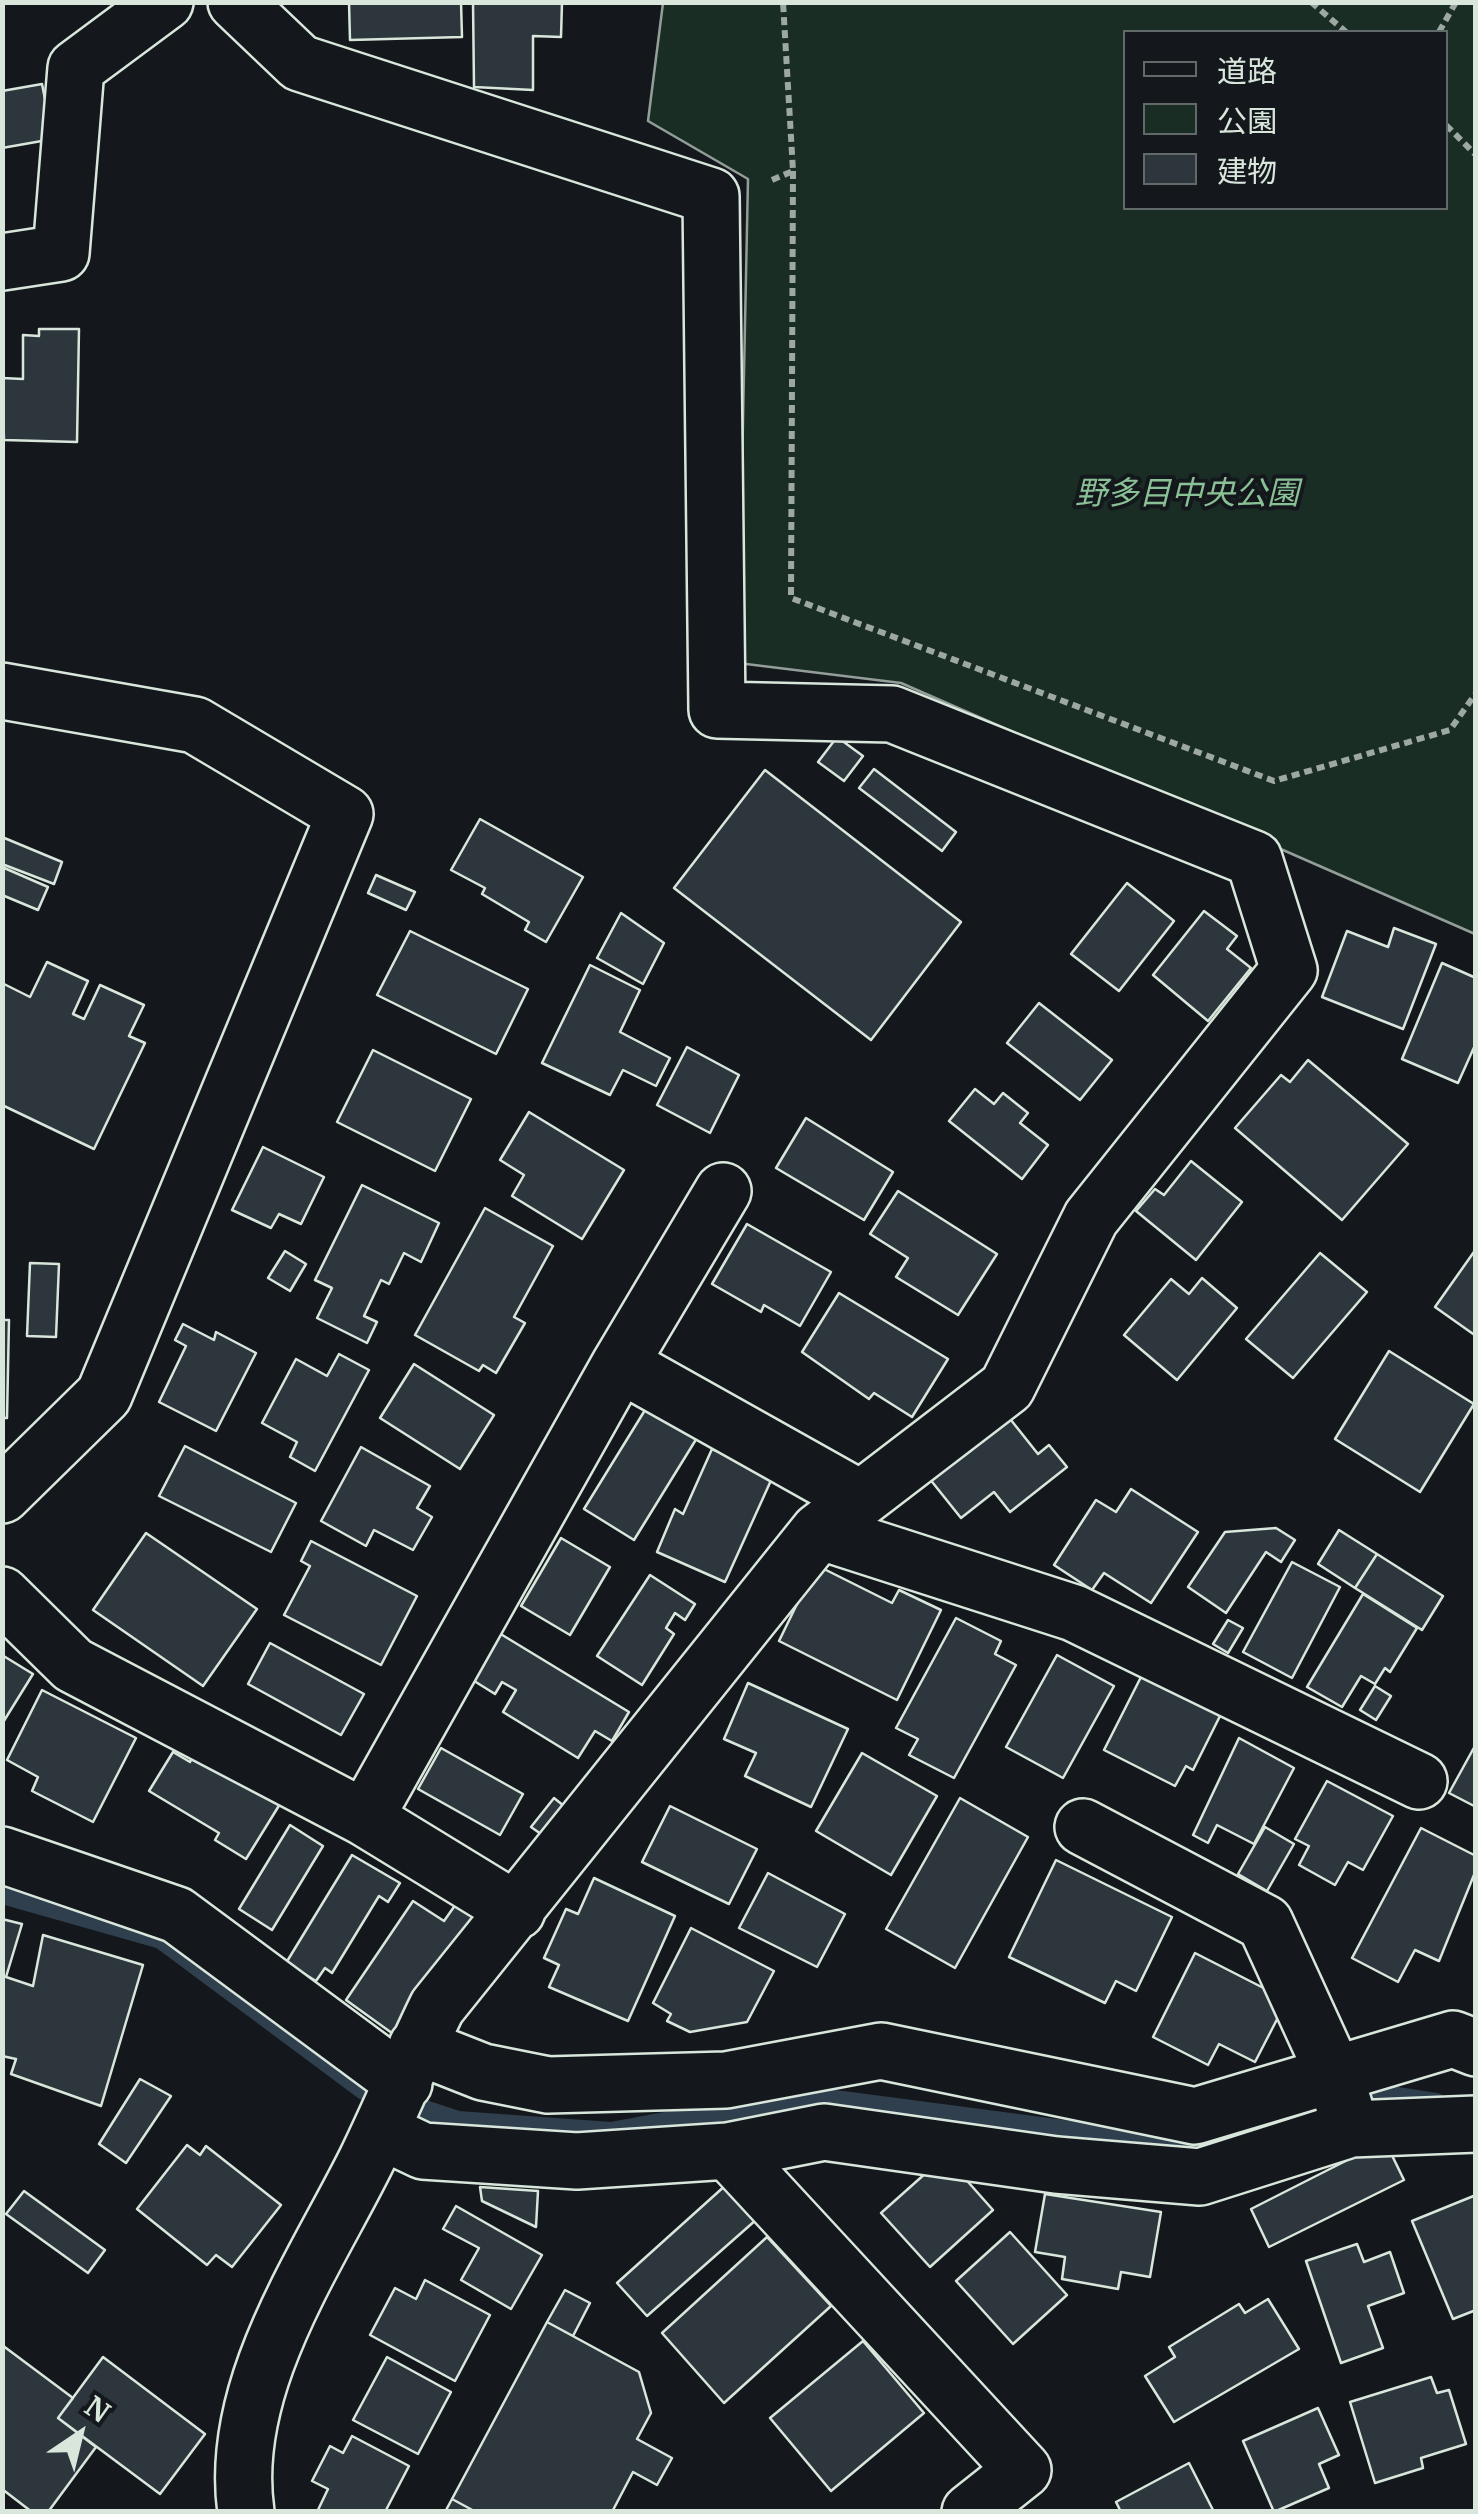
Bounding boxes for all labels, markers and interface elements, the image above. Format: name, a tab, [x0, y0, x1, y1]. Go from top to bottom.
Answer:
legend	[1123, 30, 1448, 210]
text: 道路	[1217, 52, 1277, 90]
text: 公園	[1217, 102, 1277, 140]
text: 建物	[1217, 152, 1277, 190]
park label: 野多目中央公園	[1075, 476, 1299, 514]
north arrow	[30, 2384, 130, 2484]
text: N	[78, 2388, 117, 2431]

